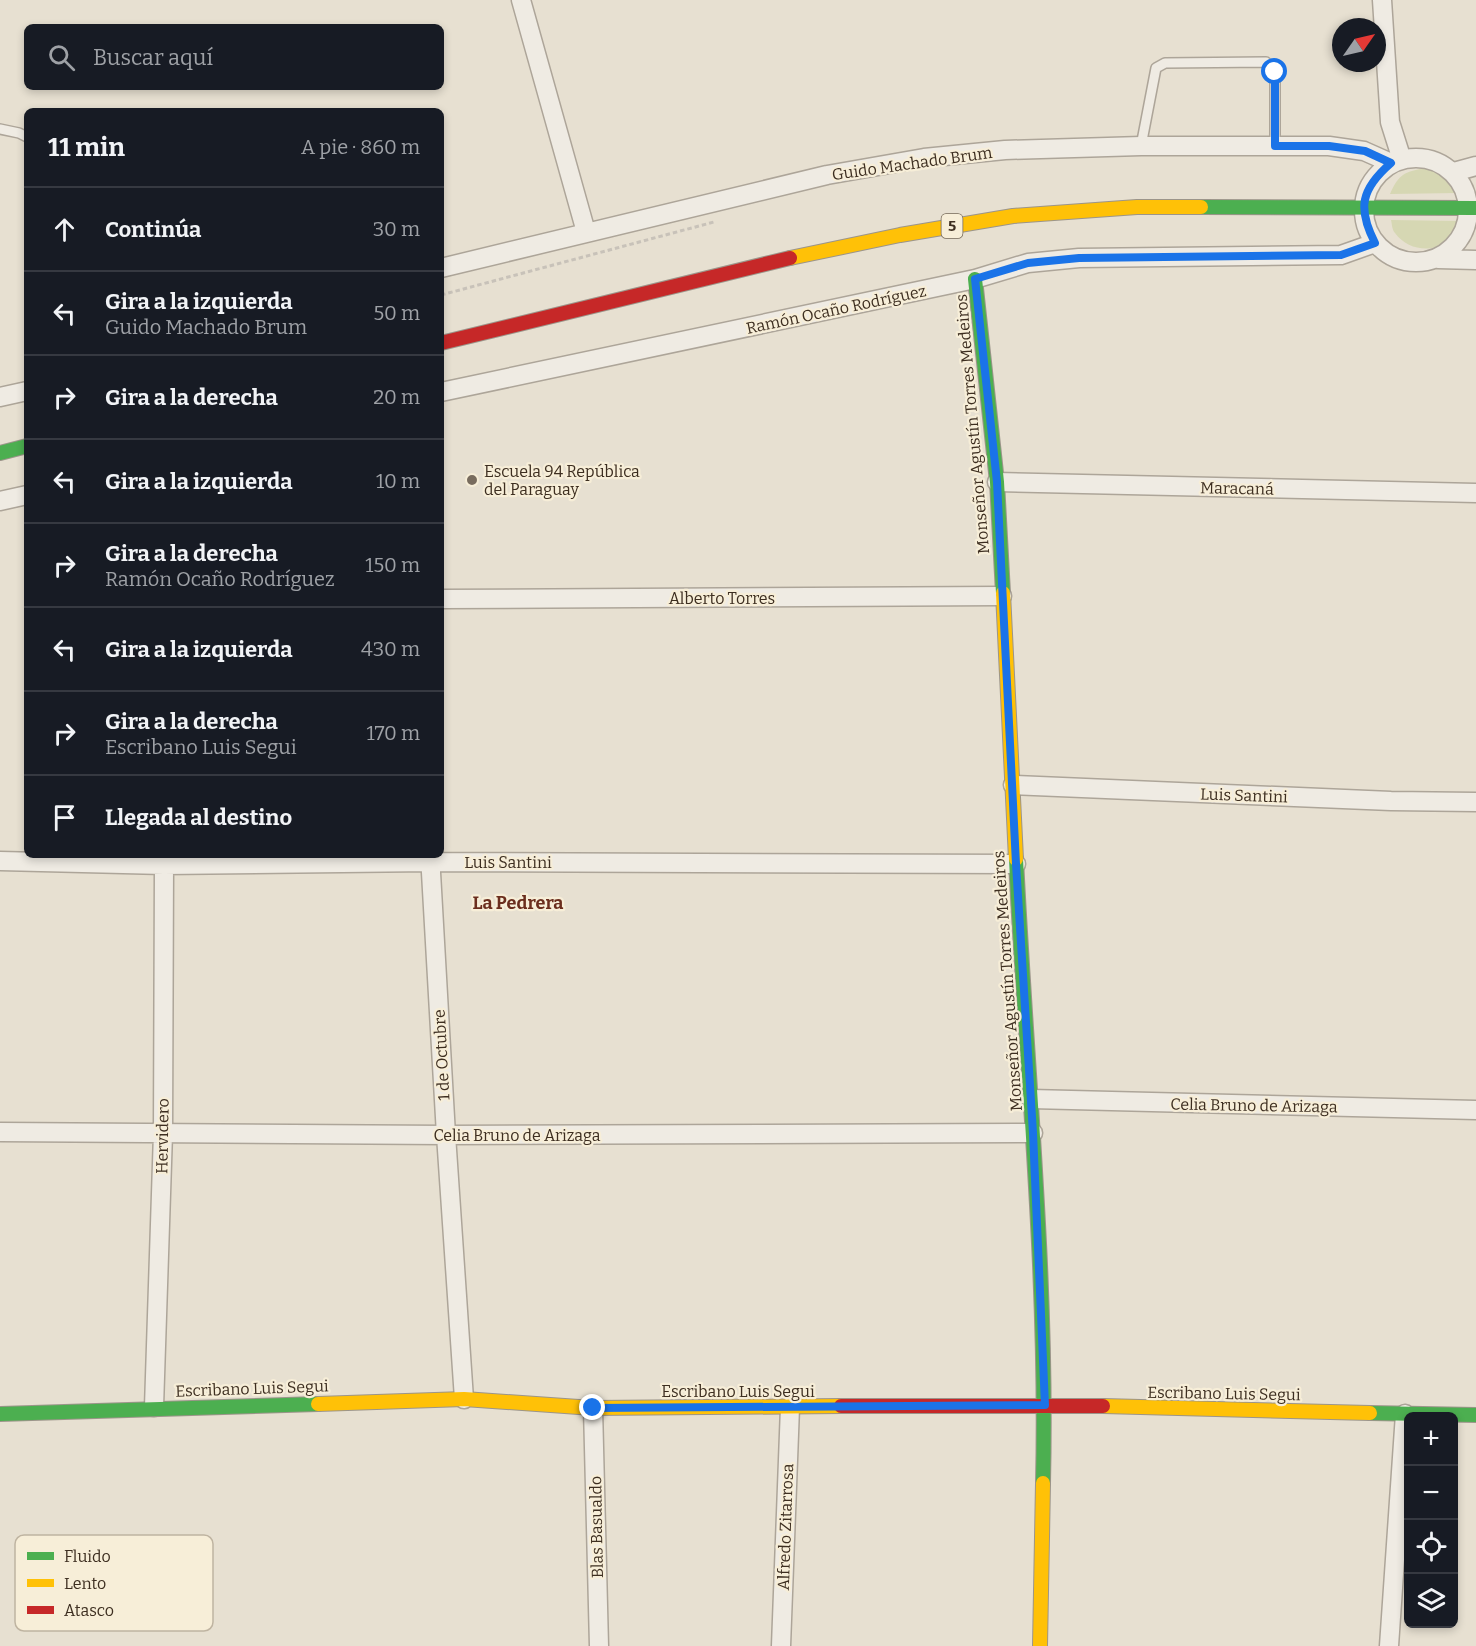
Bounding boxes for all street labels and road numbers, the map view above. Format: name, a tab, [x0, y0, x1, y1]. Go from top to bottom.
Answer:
street label: Guido Machado Brum	[831, 143, 993, 184]
road number: 5	[942, 214, 962, 238]
street label: Ramón Ocaño Rodríguez	[744, 281, 928, 338]
street label: Monseñor Agustín Torres Medeiros	[952, 293, 993, 555]
street label: Maracaná	[1200, 478, 1274, 499]
street label: Alberto Torres	[669, 589, 775, 608]
street label: Luis Santini	[1200, 784, 1288, 807]
street label: Monseñor Agustín Torres Medeiros	[989, 850, 1026, 1112]
street label: Luis Santini	[464, 853, 552, 872]
street label: 1 de Octubre	[430, 1009, 453, 1101]
street label: Celia Bruno de Arizaga	[1170, 1095, 1338, 1116]
street label: Hervidero	[152, 1098, 173, 1174]
street label: Celia Bruno de Arizaga	[433, 1126, 601, 1145]
street label: Escribano Luis Segui	[175, 1376, 329, 1401]
street label: Escribano Luis Segui	[661, 1382, 815, 1401]
street label: Escribano Luis Segui	[1147, 1383, 1301, 1404]
street label: Alfredo Zitarrosa	[774, 1463, 797, 1591]
street label: Blas Basualdo	[586, 1476, 607, 1578]

